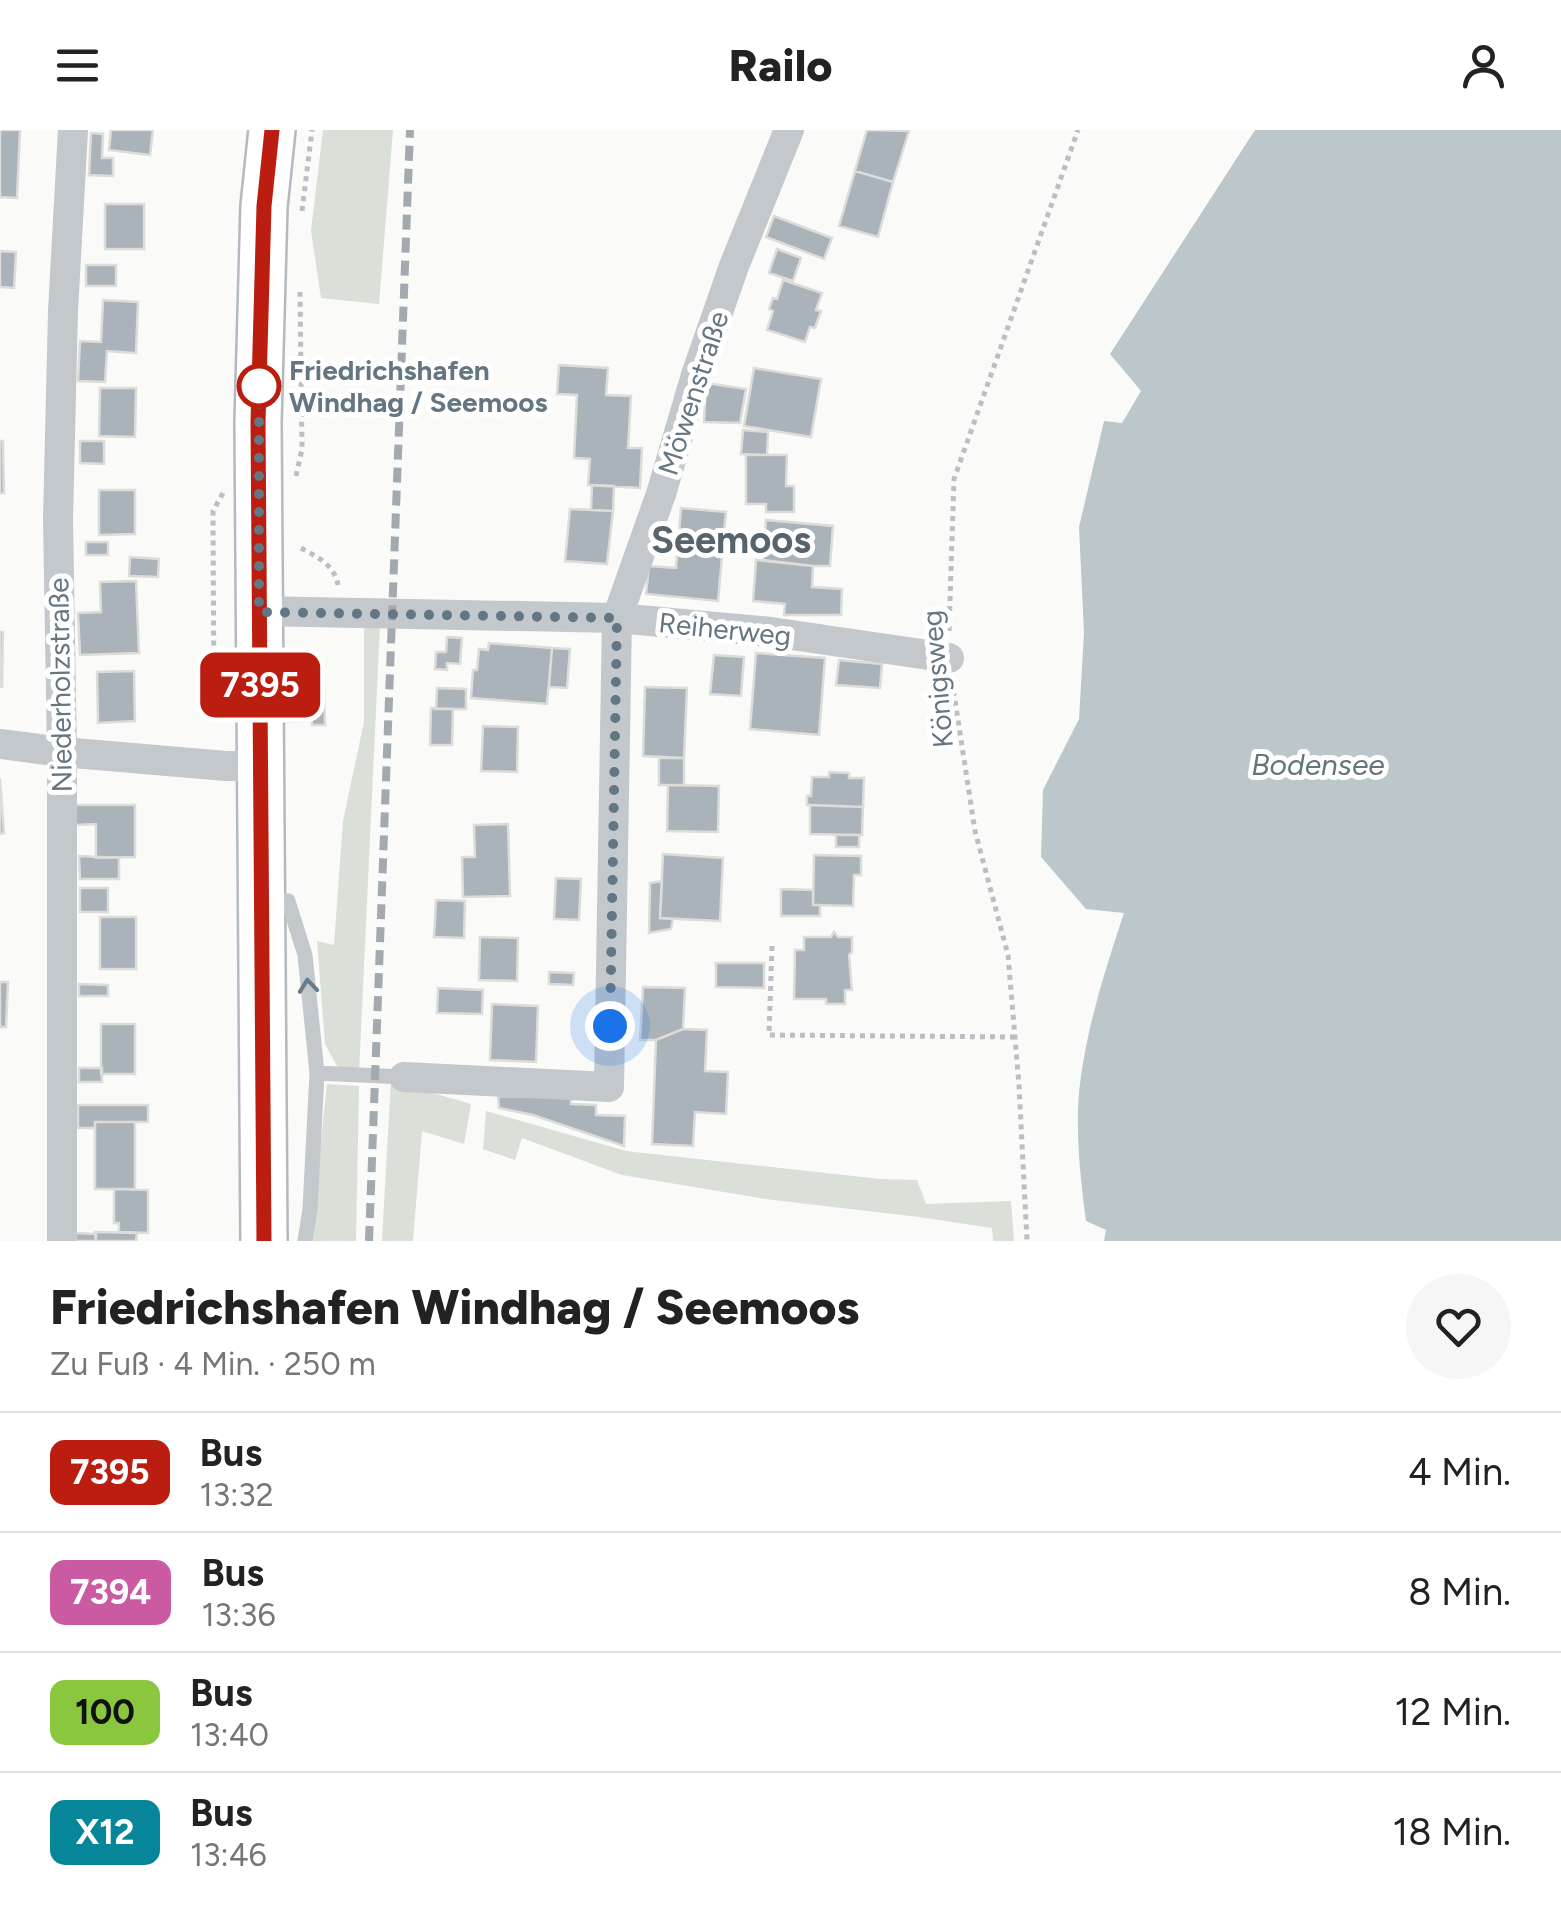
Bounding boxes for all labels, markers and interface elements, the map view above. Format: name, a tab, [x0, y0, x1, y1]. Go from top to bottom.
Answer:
icon: menu	[50, 38, 105, 93]
text: Railo	[729, 38, 832, 92]
icon: person	[1456, 38, 1511, 93]
street label: Möwenstraße	[650, 307, 736, 479]
place label: Friedrichshafen Windhag / Seemoos	[289, 353, 548, 419]
marker: Friedrichshafen Windhag / Seemoos	[238, 365, 280, 407]
district label: Seemoos	[651, 517, 811, 563]
street label: Niederholzstraße	[41, 577, 79, 793]
street label: Reiherweg	[657, 605, 793, 653]
street label: Königsweg	[914, 609, 960, 749]
line badge: 7395	[190, 652, 330, 718]
text: 7395	[220, 664, 300, 706]
water label: Bodensee	[1251, 746, 1385, 783]
one-way arrow	[298, 978, 319, 994]
your location	[585, 1001, 635, 1051]
button: heart	[1406, 1274, 1511, 1379]
text: Friedrichshafen Windhag / Seemoos	[50, 1278, 859, 1336]
text: Zu Fuß · 4 Min. · 250 m	[50, 1345, 376, 1383]
text: Bus	[200, 1430, 262, 1476]
text: 4 Min.	[1408, 1449, 1511, 1495]
text: 7395	[70, 1451, 150, 1493]
text: 13:32	[200, 1476, 274, 1514]
text: Bus	[201, 1550, 264, 1596]
text: 8 Min.	[1408, 1569, 1511, 1615]
text: 7394	[70, 1571, 151, 1613]
text: 13:36	[201, 1596, 276, 1634]
text: Bus	[190, 1670, 253, 1716]
text: 12 Min.	[1395, 1689, 1511, 1735]
text: 100	[75, 1691, 135, 1733]
text: 13:40	[190, 1716, 269, 1754]
text: Bus	[190, 1790, 253, 1836]
text: 18 Min.	[1393, 1809, 1511, 1855]
text: X12	[76, 1811, 134, 1853]
text: 13:46	[190, 1836, 267, 1874]

